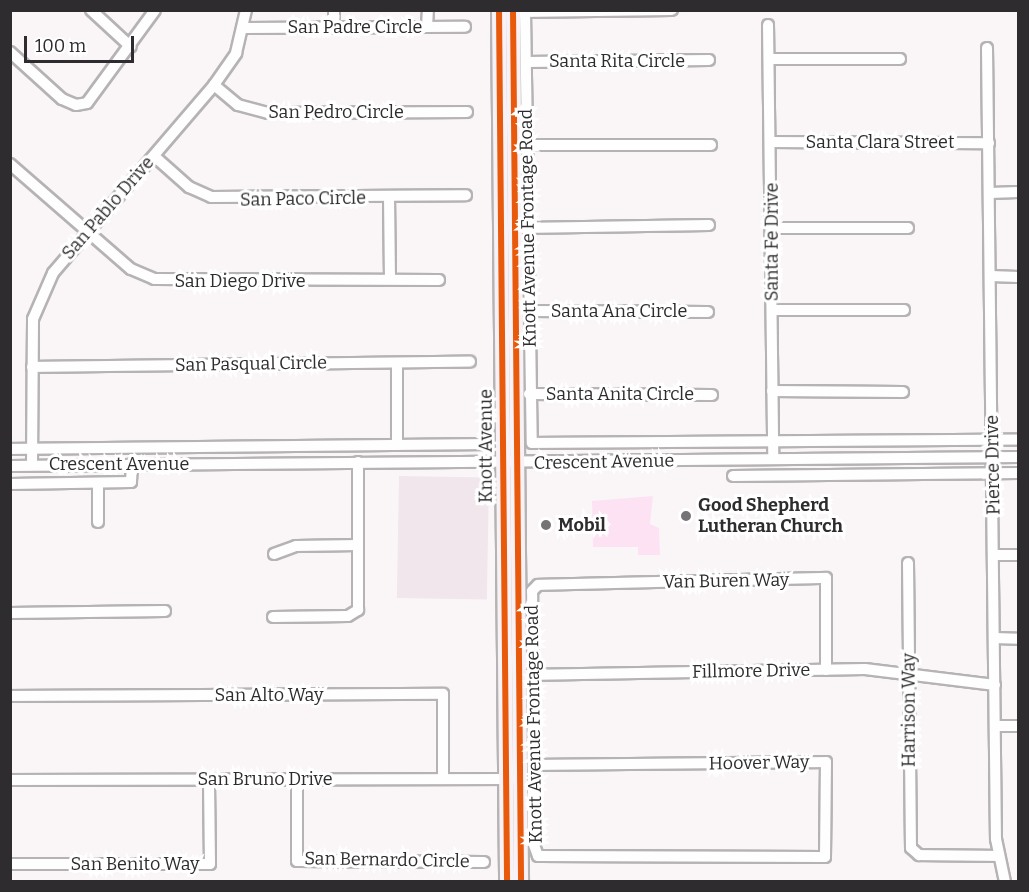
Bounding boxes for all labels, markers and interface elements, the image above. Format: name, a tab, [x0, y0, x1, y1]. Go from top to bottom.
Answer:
street label: San Padre Circle	[288, 16, 422, 38]
scale bar	[27, 24, 136, 62]
text: 100 m	[35, 35, 86, 57]
street label: Santa Rita Circle	[549, 50, 685, 72]
street label: San Pedro Circle	[268, 101, 404, 123]
street label: Knott Avenue Frontage Road	[515, 109, 541, 347]
street label: Santa Clara Street	[806, 131, 954, 153]
street label: San Pablo Drive	[57, 152, 159, 264]
street label: Santa Fe Drive	[761, 183, 783, 301]
street label: San Paco Circle	[240, 187, 366, 211]
street label: San Diego Drive	[174, 270, 306, 292]
street label: Santa Ana Circle	[551, 300, 687, 322]
street label: San Pasqual Circle	[175, 352, 327, 376]
street label: Santa Anita Circle	[546, 383, 694, 405]
street label: Knott Avenue	[475, 389, 497, 503]
street label: Pierce Drive	[981, 415, 1005, 515]
street label: Crescent Avenue	[534, 450, 674, 474]
street label: Crescent Avenue	[49, 453, 189, 475]
place label: Good Shepherd Lutheran Church	[698, 495, 843, 538]
marker: Good Shepherd Lutheran Church	[679, 509, 693, 523]
place label: Mobil	[558, 514, 606, 536]
marker: Mobil	[539, 518, 553, 532]
street label: Van Buren Way	[663, 569, 789, 593]
street label: Knott Avenue Frontage Road	[521, 605, 547, 843]
street label: Harrison Way	[898, 653, 920, 767]
street label: Fillmore Drive	[692, 659, 810, 683]
street label: San Alto Way	[215, 684, 323, 706]
street label: Hoover Way	[708, 751, 810, 775]
street label: San Bruno Drive	[197, 768, 333, 790]
street label: San Bernardo Circle	[304, 848, 470, 872]
street label: San Benito Way	[70, 853, 200, 875]

